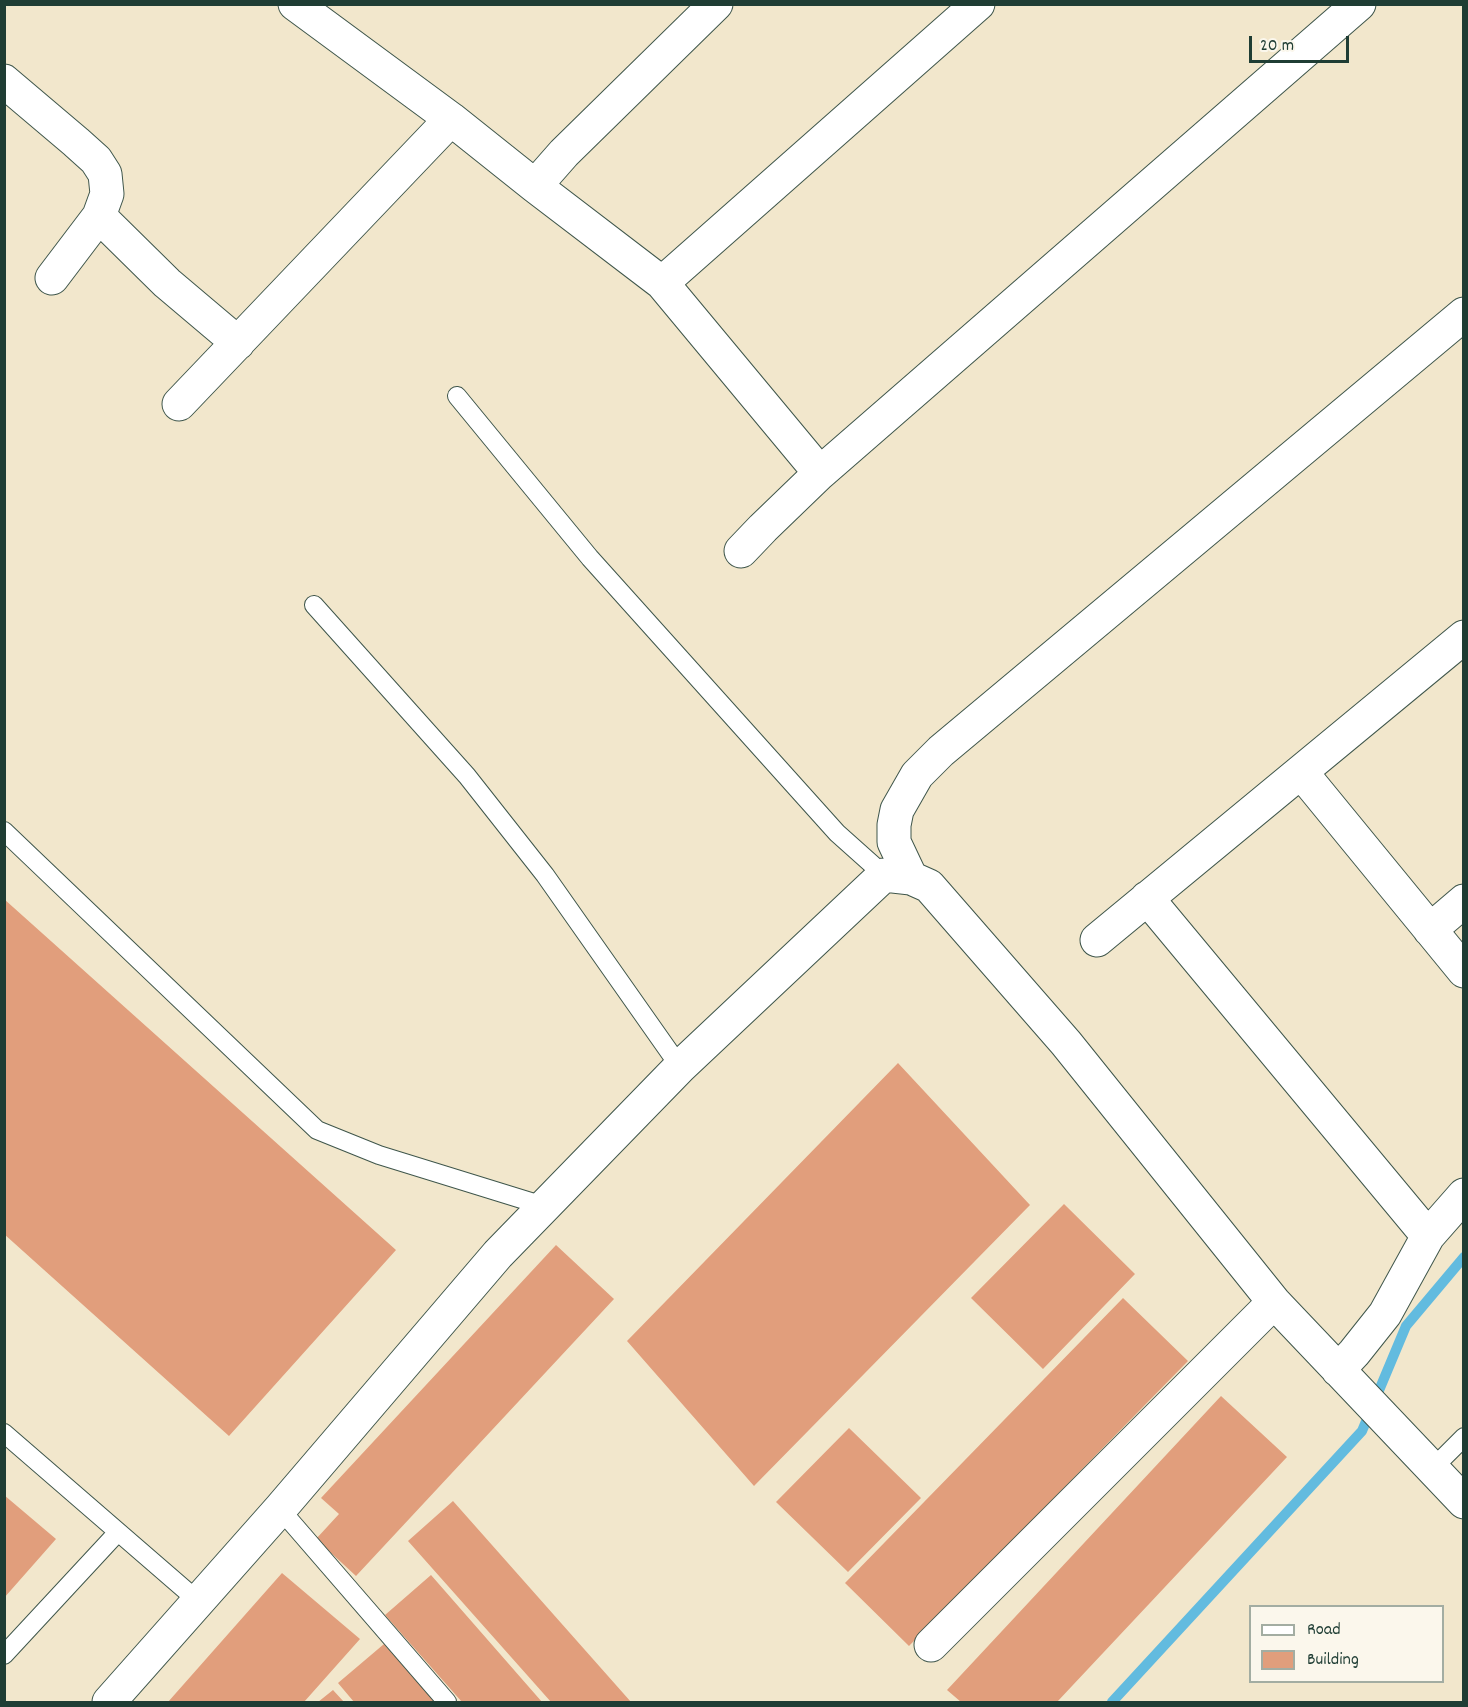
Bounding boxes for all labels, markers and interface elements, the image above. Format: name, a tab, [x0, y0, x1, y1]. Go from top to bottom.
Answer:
scale bar	[1252, 24, 1352, 62]
text: 20 m	[1260, 34, 1294, 59]
legend	[1249, 1605, 1444, 1683]
text: Road	[1307, 1618, 1341, 1643]
text: Building	[1307, 1648, 1359, 1673]

